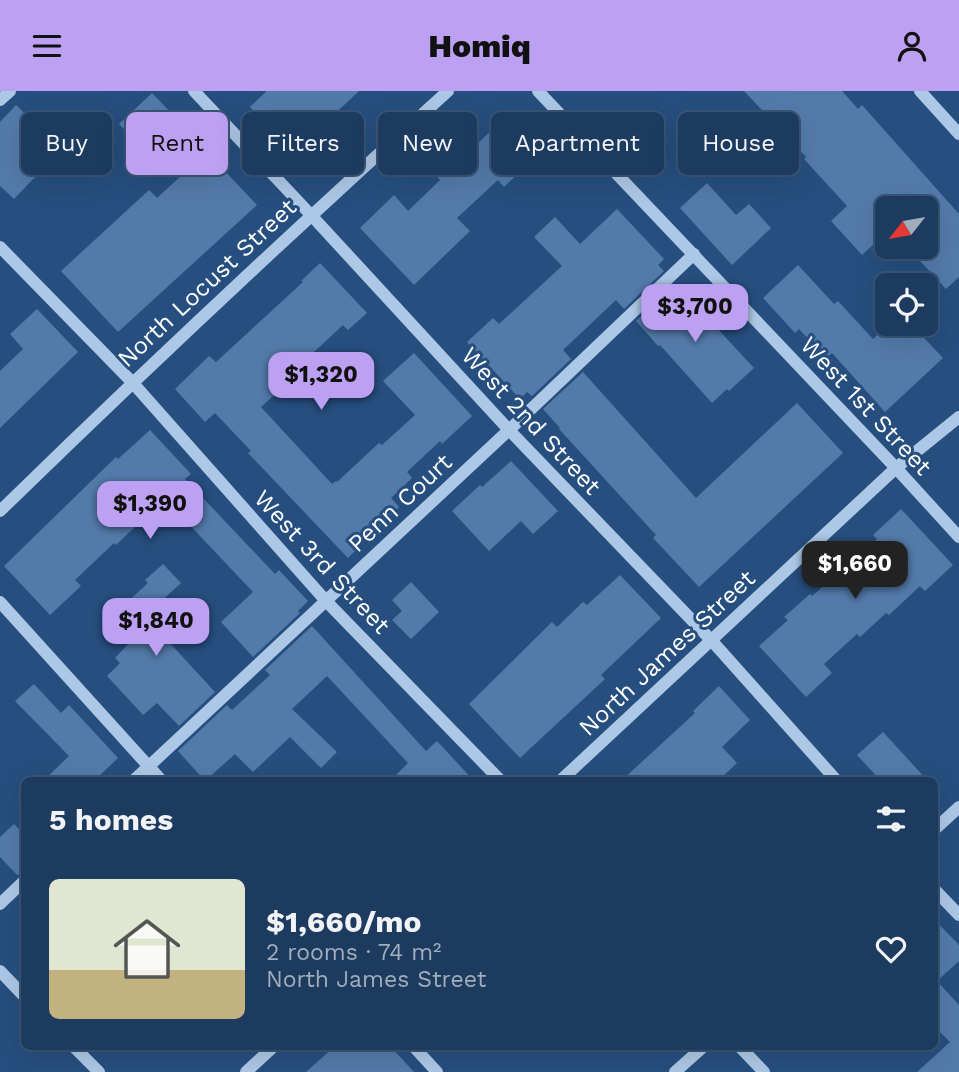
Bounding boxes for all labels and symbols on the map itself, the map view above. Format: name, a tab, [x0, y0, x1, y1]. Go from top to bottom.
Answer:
street label: North Locust Street	[112, 193, 302, 373]
north arrow	[875, 196, 938, 259]
pin: $3,700	[638, 285, 752, 344]
street label: West 1st Street	[795, 331, 937, 481]
street label: West 2nd Street	[456, 341, 606, 501]
pin: $1,320	[264, 353, 378, 412]
street label: Penn Court	[343, 448, 457, 558]
pin: $1,390	[93, 482, 207, 541]
street label: West 3rd Street	[248, 484, 396, 640]
pin: $1,660	[798, 541, 912, 601]
street label: North James Street	[573, 564, 761, 742]
pin: $1,840	[99, 599, 213, 658]

